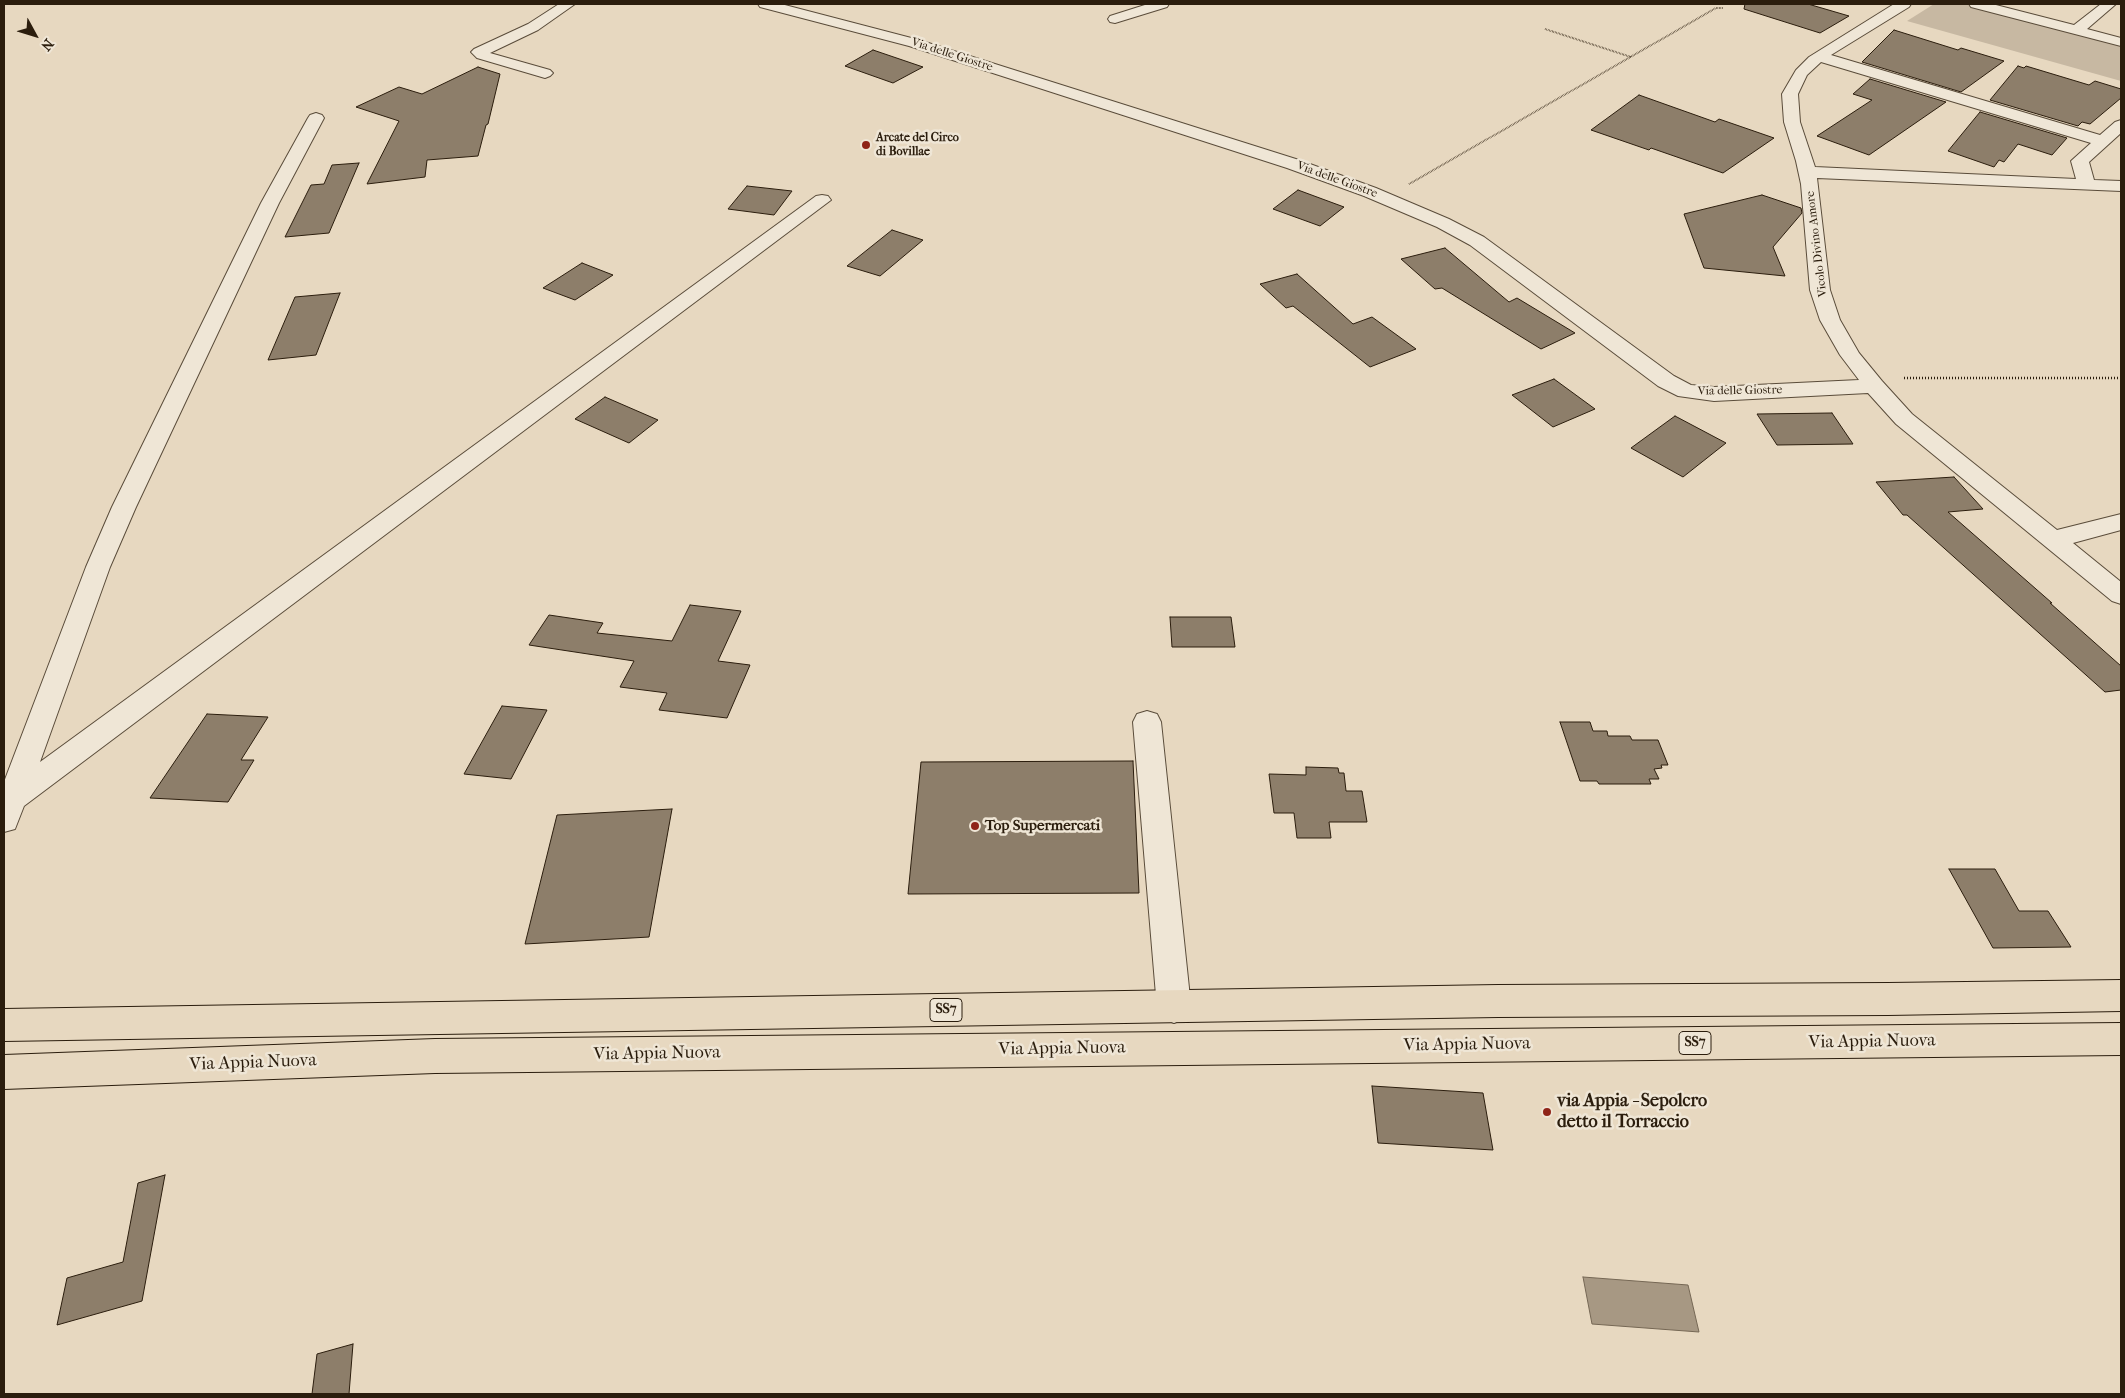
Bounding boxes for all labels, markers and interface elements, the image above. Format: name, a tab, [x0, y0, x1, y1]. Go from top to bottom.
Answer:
north arrow	[10, 10, 60, 60]
text: N	[37, 35, 57, 54]
street label: Via delle Giostre	[910, 35, 994, 75]
place label: Arcate del Circo di Bovillae	[876, 131, 959, 159]
marker: Arcate del Circo di Bovillae	[860, 139, 872, 151]
street label: Via delle Giostre	[1295, 159, 1379, 201]
street label: Vicolo Divino Amore	[1803, 190, 1831, 298]
street label: Via delle Giostre	[1698, 383, 1782, 399]
place label: Top Supermercati	[985, 817, 1100, 835]
marker: Top Supermercati	[969, 820, 981, 832]
road number: SS7	[930, 998, 962, 1022]
street label: Via Appia Nuova	[1808, 1030, 1936, 1054]
road number: SS7	[1679, 1032, 1711, 1054]
street label: Via Appia Nuova	[1403, 1033, 1531, 1057]
street label: Via Appia Nuova	[998, 1037, 1126, 1061]
street label: Via Appia Nuova	[593, 1042, 721, 1066]
street label: Via Appia Nuova	[189, 1050, 317, 1076]
place label: via Appia - Sepolcro detto il Torraccio	[1557, 1091, 1707, 1134]
marker: via Appia - Sepolcro detto il Torraccio	[1541, 1106, 1553, 1118]

